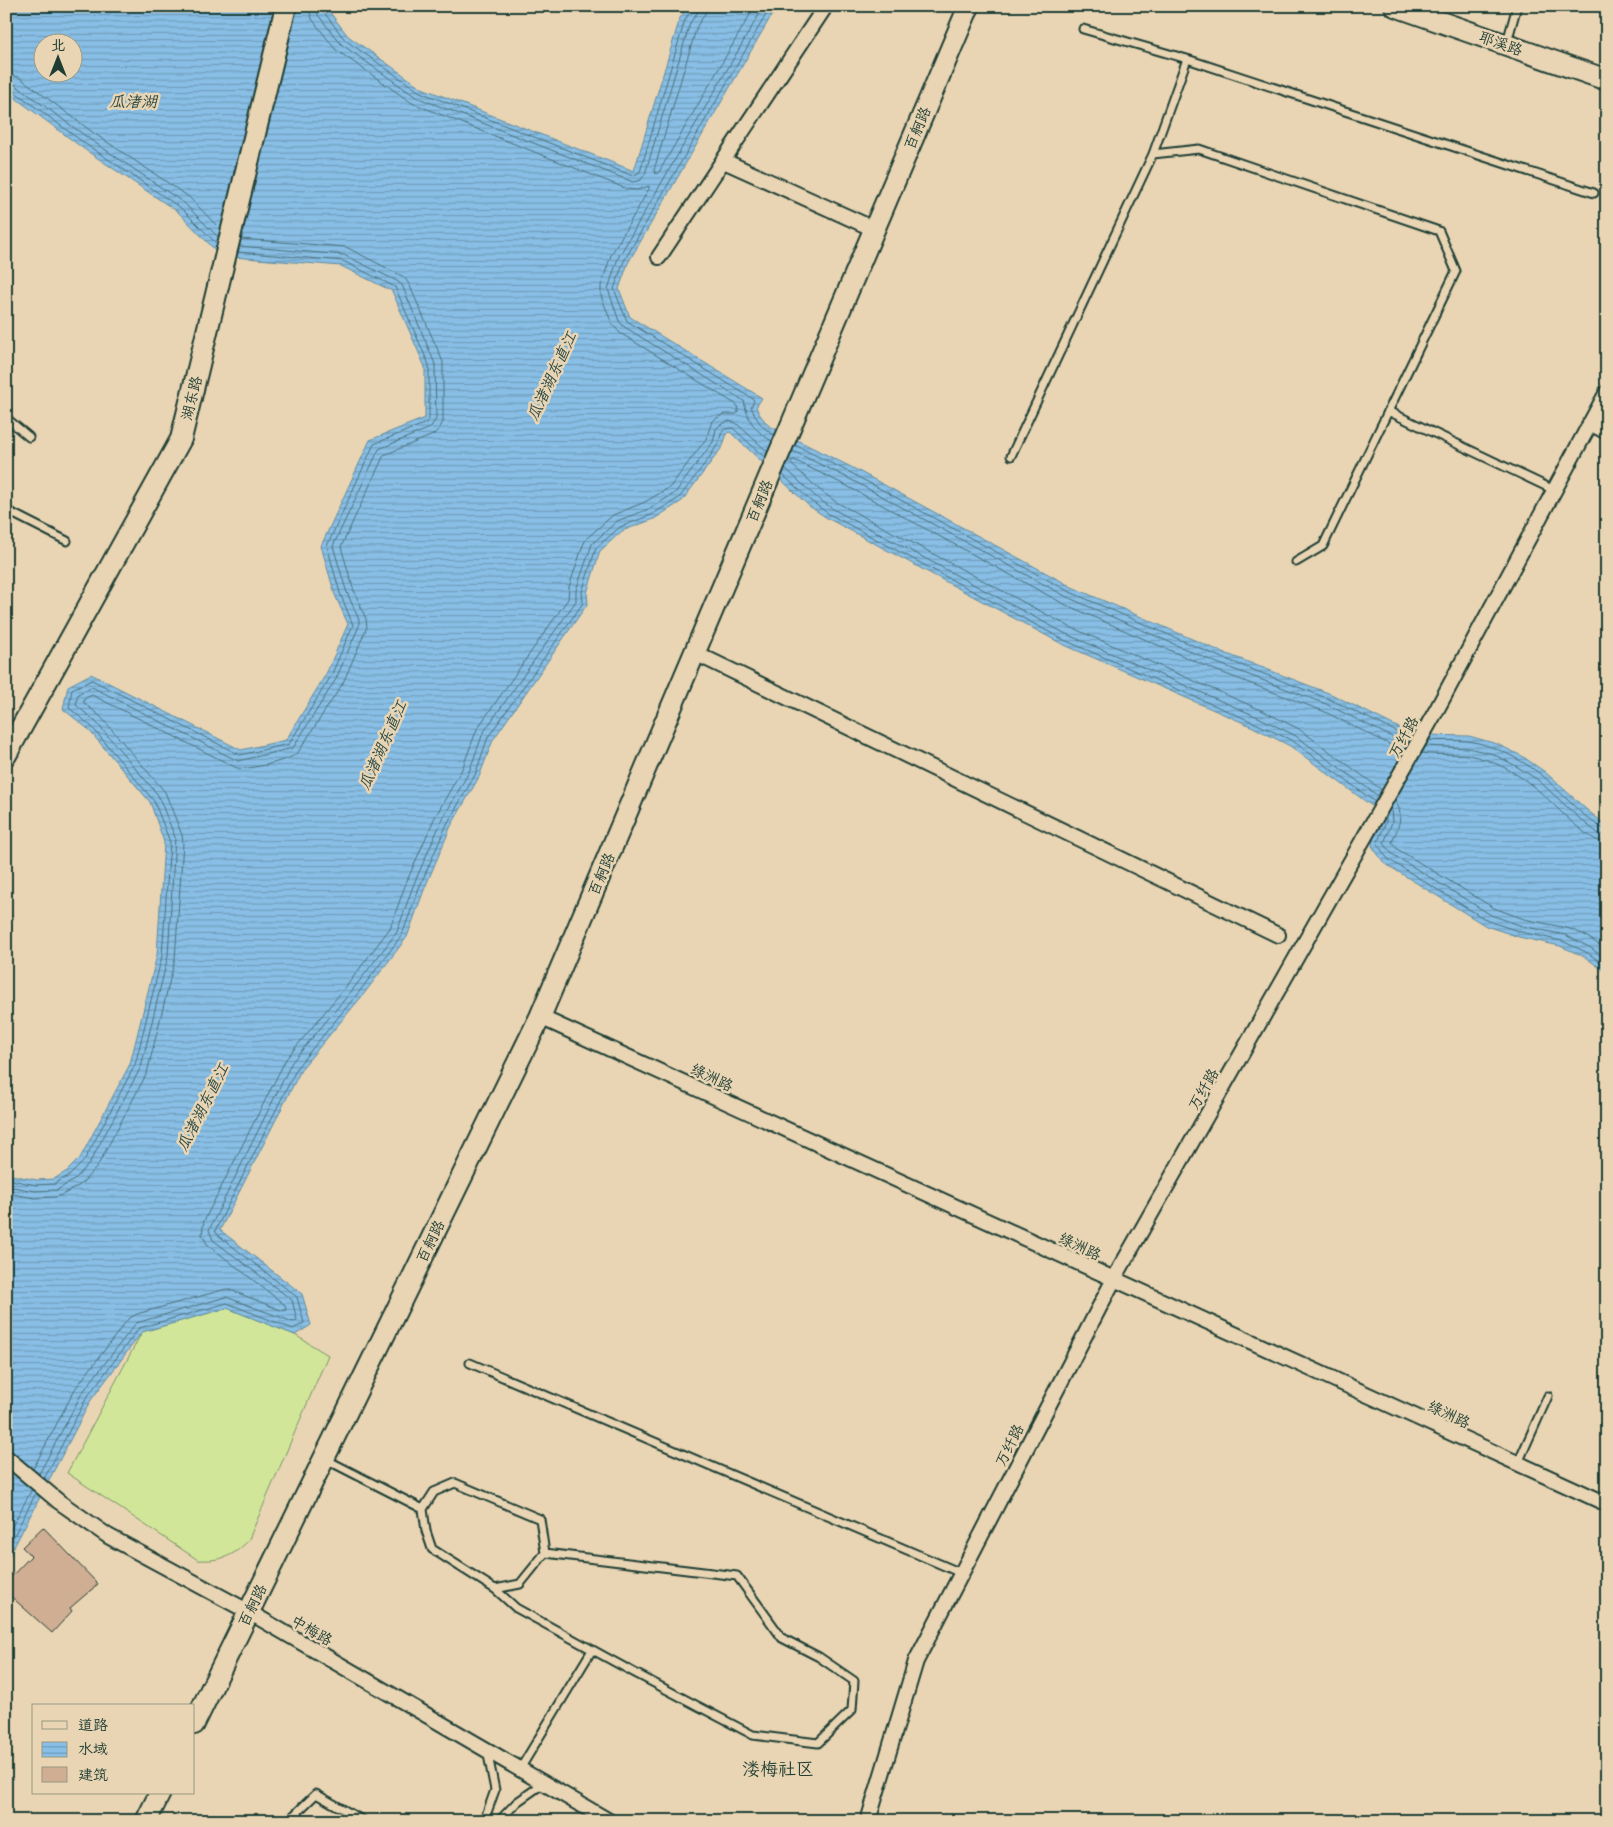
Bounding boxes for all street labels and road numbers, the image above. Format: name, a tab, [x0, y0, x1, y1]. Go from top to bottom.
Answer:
street label: 耶溪路	[1477, 27, 1525, 59]
street label: 百舸路	[899, 104, 935, 152]
street label: 湖东路	[176, 374, 206, 422]
street label: 百舸路	[741, 477, 777, 525]
street label: 万纤路	[1384, 713, 1422, 761]
street label: 百舸路	[583, 850, 619, 898]
street label: 绿洲路	[688, 1059, 736, 1095]
street label: 万纤路	[1184, 1065, 1222, 1113]
street label: 百舸路	[412, 1217, 448, 1265]
street label: 绿洲路	[1056, 1228, 1104, 1264]
street label: 绿洲路	[1425, 1396, 1473, 1432]
street label: 万纤路	[990, 1421, 1028, 1469]
street label: 百舸路	[234, 1581, 270, 1629]
street label: 中梅路	[288, 1611, 336, 1649]

